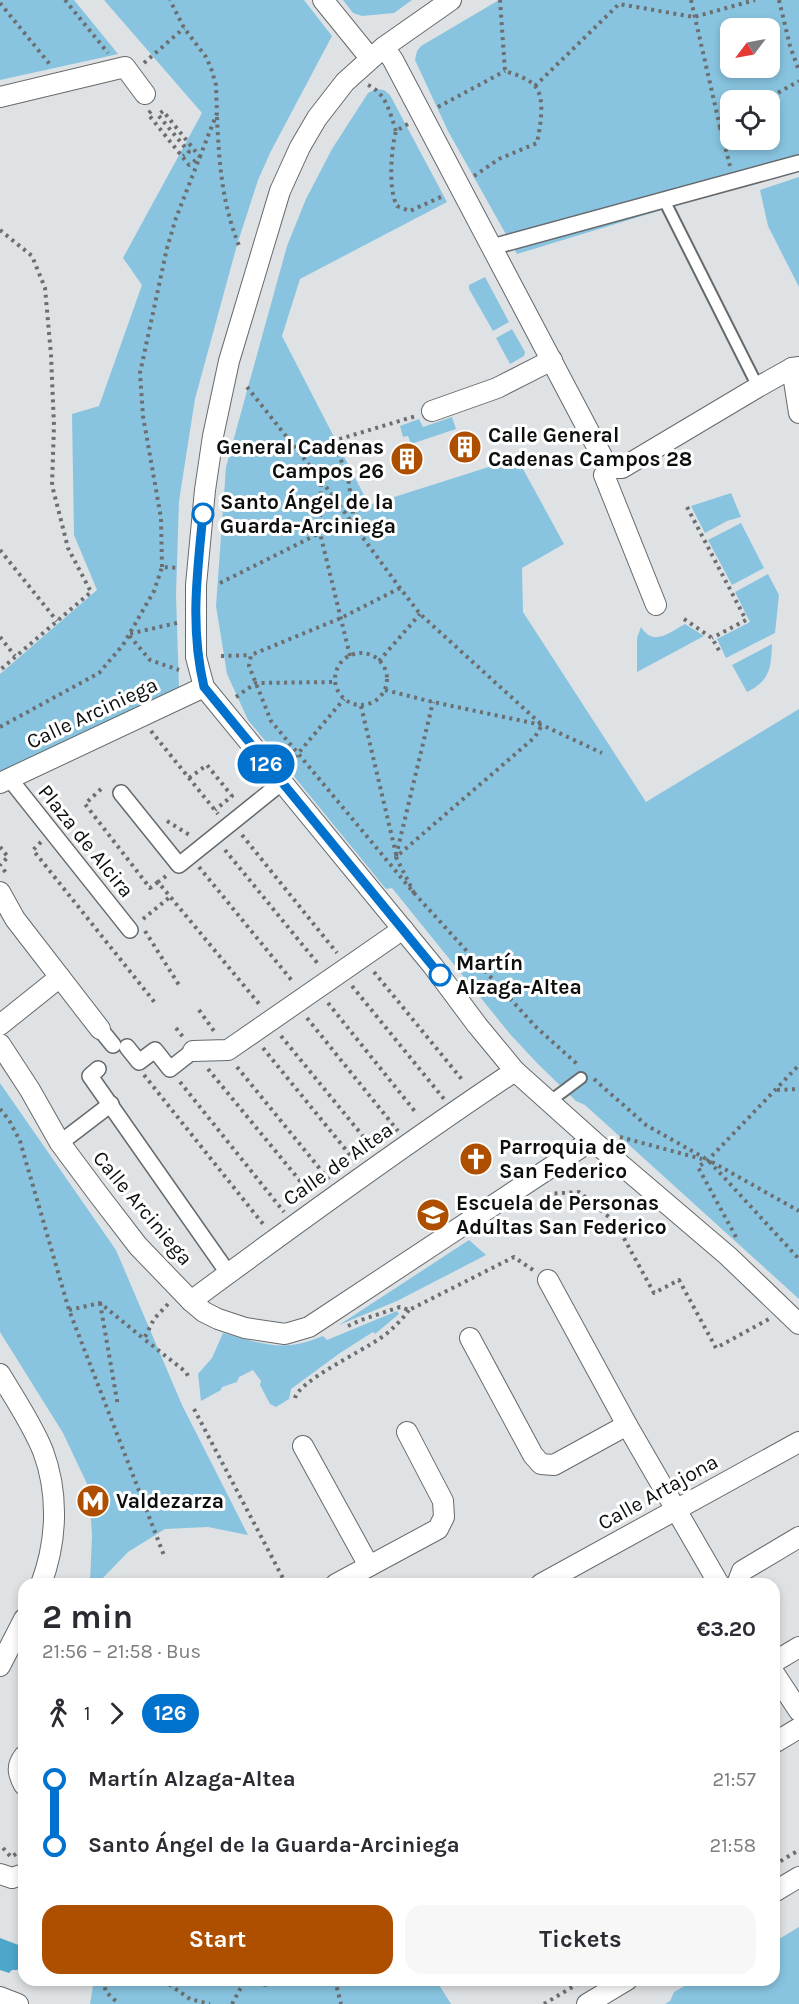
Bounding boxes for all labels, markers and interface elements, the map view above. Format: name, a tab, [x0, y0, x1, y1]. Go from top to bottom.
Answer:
north arrow	[720, 18, 780, 78]
map controls	[720, 18, 780, 150]
button: locate	[720, 90, 780, 150]
place label: Calle General Cadenas Campos 28	[488, 423, 692, 471]
building icon: Calle General Cadenas Campos 28	[447, 429, 483, 465]
place label: General Cadenas Campos 26	[216, 435, 384, 483]
building icon: General Cadenas Campos 26	[389, 441, 425, 477]
place label: Santo Ángel de la Guarda-Arciniega	[220, 488, 396, 538]
marker: Santo Ángel de la Guarda-Arciniega	[192, 503, 214, 525]
street label: Calle Arciniega	[23, 672, 161, 754]
line badge: 126	[232, 744, 300, 783]
text: 126	[250, 752, 282, 776]
street label: Plaza de Alcira	[33, 780, 139, 902]
place label: Martín Alzaga-Altea	[456, 951, 582, 999]
marker: Martín Alzaga-Altea	[429, 964, 451, 986]
street label: Calle de Altea	[279, 1117, 397, 1211]
place label: Parroquia de San Federico	[499, 1135, 627, 1183]
church icon: Parroquia de San Federico	[458, 1141, 494, 1177]
street label: Calle Arciniega	[88, 1146, 198, 1270]
place label: Escuela de Personas Adultas San Federico	[456, 1191, 667, 1239]
school or university icon: Escuela de Personas Adultas San Federico	[415, 1197, 451, 1233]
street label: Calle Artajona	[594, 1449, 722, 1535]
metro station icon: Valdezarza	[75, 1483, 111, 1519]
place label: Valdezarza	[116, 1489, 224, 1513]
text: 2 min	[42, 1598, 133, 1636]
text: €3.20	[696, 1616, 756, 1642]
text: 21:56 – 21:58 · Bus	[42, 1640, 201, 1663]
icon: walk	[42, 1697, 75, 1730]
icon: forward	[100, 1697, 133, 1730]
text: 126	[154, 1701, 187, 1725]
text: 1	[84, 1702, 91, 1725]
text: Martín Alzaga-Altea	[88, 1766, 296, 1792]
text: 21:57	[713, 1768, 756, 1791]
text: Santo Ángel de la Guarda-Arciniega	[88, 1832, 460, 1858]
text: 21:58	[710, 1834, 756, 1857]
button: Start	[42, 1905, 393, 1974]
button: Tickets	[405, 1905, 756, 1974]

